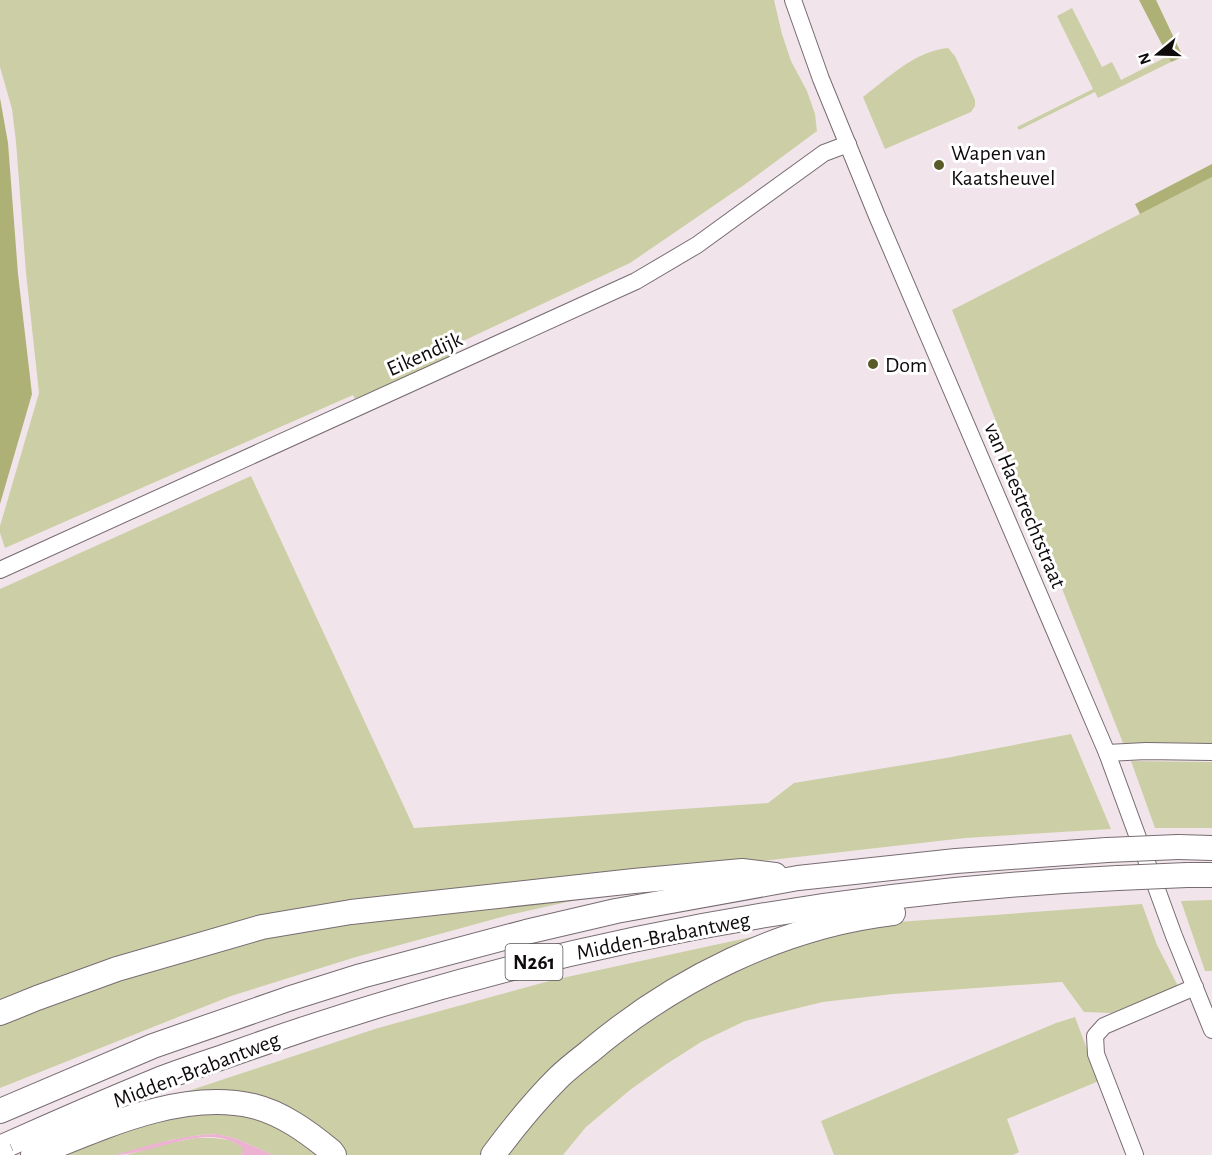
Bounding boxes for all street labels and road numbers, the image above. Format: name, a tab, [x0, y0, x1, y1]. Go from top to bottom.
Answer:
street label: Eikendijk	[384, 328, 465, 380]
street label: van Haestrechtstraat	[980, 419, 1070, 591]
street label: Midden-Brabantweg	[574, 908, 752, 964]
road number: N261	[506, 944, 562, 980]
street label: Midden-Brabantweg	[110, 1028, 283, 1112]

